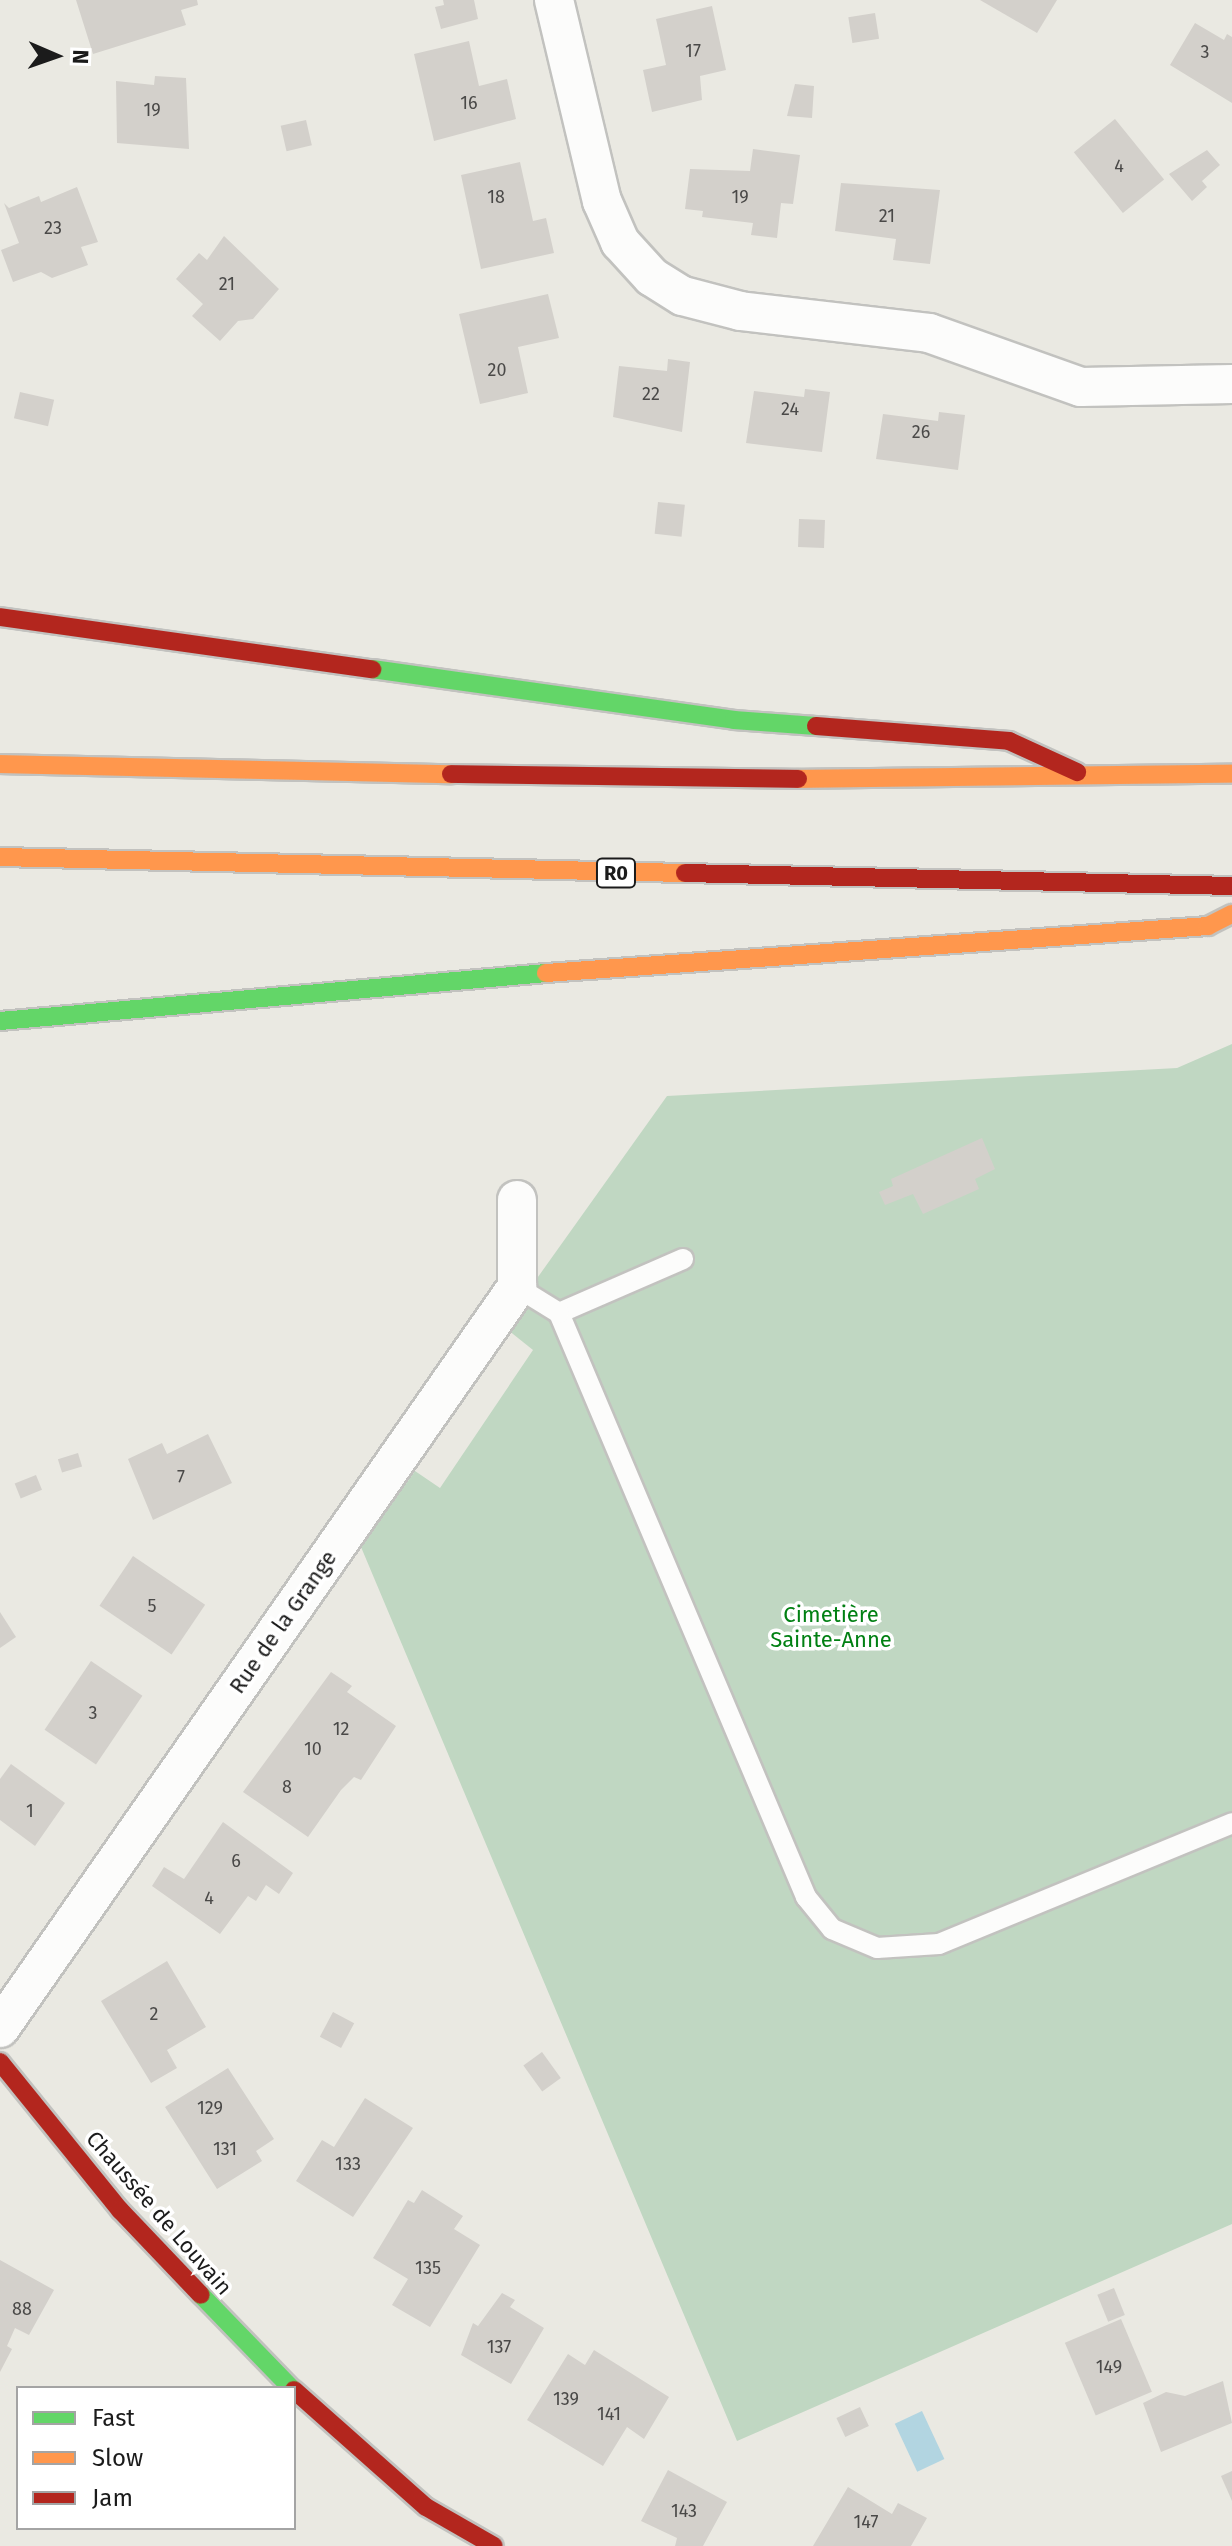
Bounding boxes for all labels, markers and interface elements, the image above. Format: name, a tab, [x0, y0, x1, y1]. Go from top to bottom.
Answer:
north arrow	[16, 16, 96, 96]
house number: 17	[685, 40, 701, 62]
house number: 3	[1201, 41, 1209, 63]
text: N	[67, 49, 94, 65]
house number: 16	[460, 92, 478, 114]
house number: 19	[143, 99, 161, 121]
house number: 4	[1114, 155, 1124, 177]
house number: 18	[487, 186, 505, 208]
house number: 19	[731, 186, 749, 208]
house number: 21	[879, 205, 895, 227]
house number: 23	[44, 217, 62, 239]
house number: 21	[219, 273, 235, 295]
house number: 20	[488, 359, 506, 381]
house number: 22	[642, 383, 660, 405]
house number: 24	[781, 398, 799, 420]
house number: 26	[912, 421, 930, 443]
road number: R0	[594, 857, 638, 889]
house number: 7	[177, 1466, 185, 1488]
street label: Rue de la Grange	[224, 1545, 342, 1699]
house number: 5	[147, 1595, 157, 1617]
park label: Cimetière Sainte-Anne	[770, 1601, 892, 1652]
house number: 3	[89, 1702, 97, 1724]
house number: 12	[333, 1718, 349, 1740]
house number: 10	[304, 1738, 322, 1760]
house number: 8	[282, 1776, 292, 1798]
house number: 1	[26, 1800, 34, 1822]
house number: 6	[231, 1850, 241, 1872]
house number: 4	[204, 1887, 214, 1909]
house number: 2	[150, 2003, 158, 2025]
house number: 129	[197, 2097, 223, 2119]
street label: Chaussée de Louvain	[81, 2126, 237, 2300]
house number: 131	[213, 2138, 237, 2160]
house number: 133	[335, 2153, 361, 2175]
house number: 135	[415, 2257, 441, 2279]
house number: 88	[12, 2298, 32, 2320]
house number: 137	[487, 2336, 511, 2358]
house number: 149	[1096, 2356, 1122, 2378]
legend	[16, 2386, 296, 2530]
house number: 139	[553, 2388, 579, 2410]
house number: 141	[597, 2403, 621, 2425]
text: Fast	[92, 2404, 135, 2432]
text: Slow	[92, 2444, 143, 2472]
text: Jam	[92, 2484, 133, 2512]
house number: 143	[671, 2500, 697, 2522]
house number: 147	[854, 2511, 878, 2533]

